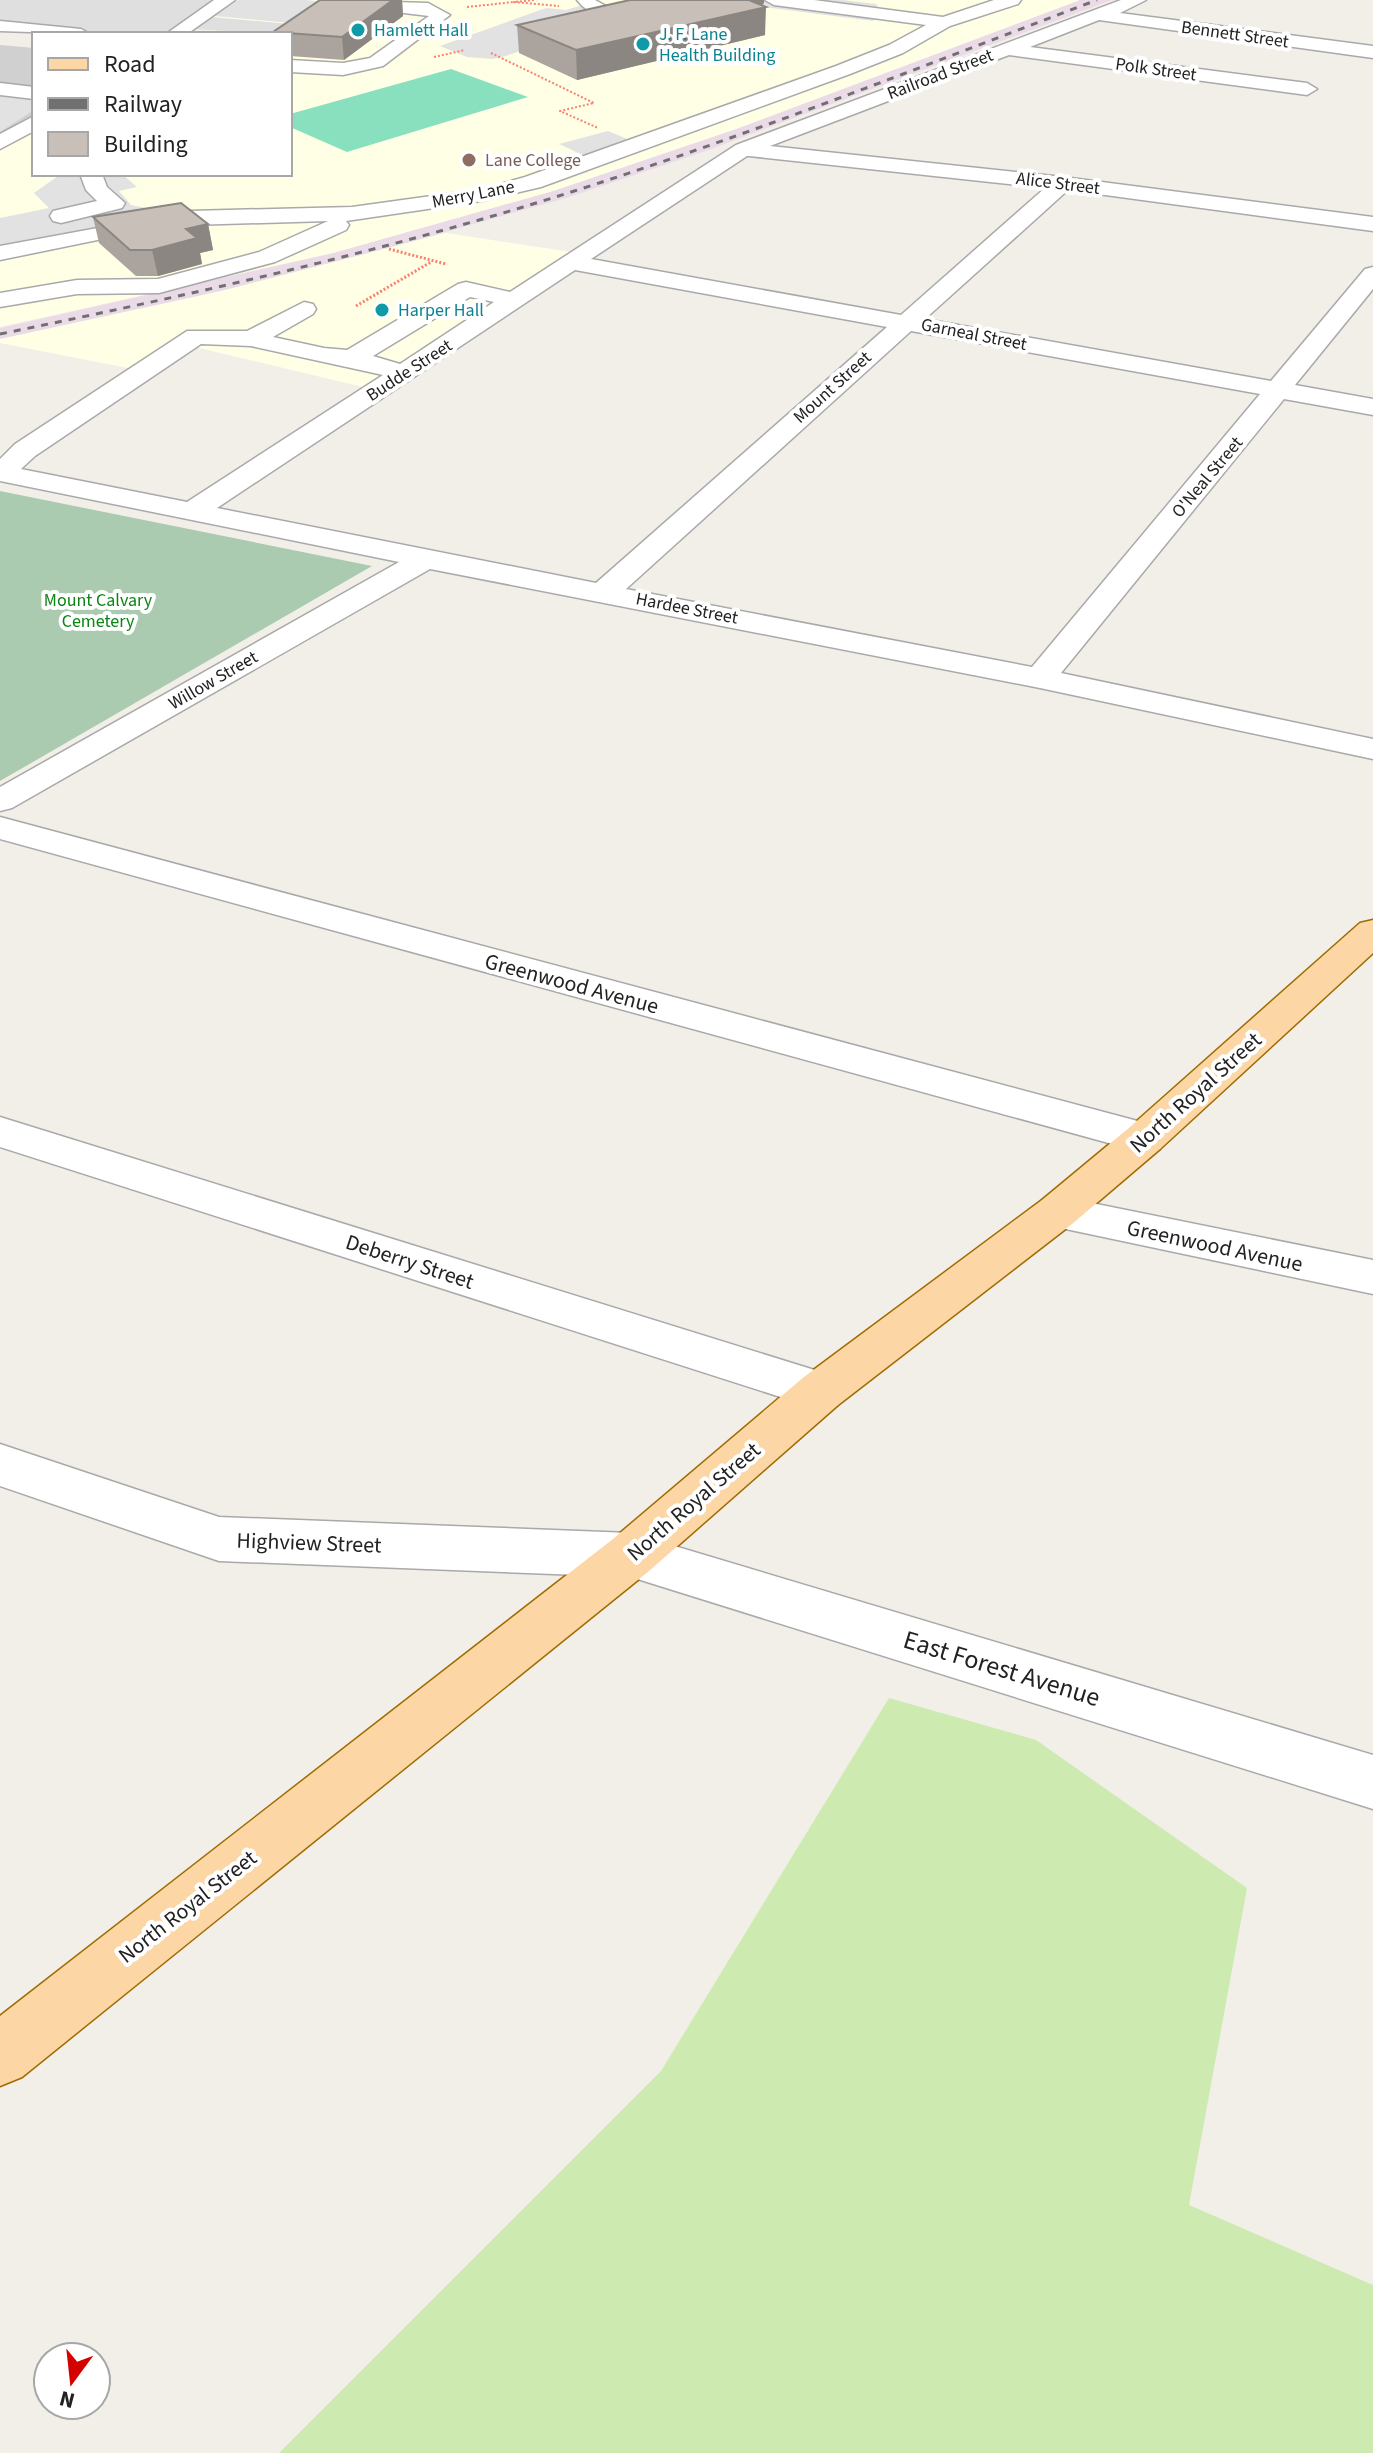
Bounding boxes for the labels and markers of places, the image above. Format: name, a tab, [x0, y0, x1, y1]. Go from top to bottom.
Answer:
place label: Hamlett Hall	[374, 18, 468, 43]
marker: Hamlett Hall	[349, 21, 367, 39]
place label: J. F. Lane Health Building	[659, 22, 775, 68]
marker: J. F. Lane Health Building	[634, 35, 652, 53]
place label: Lane College	[485, 148, 581, 173]
marker: Lane College	[460, 151, 478, 169]
place label: Harper Hall	[398, 298, 484, 323]
marker: Harper Hall	[373, 301, 391, 319]

